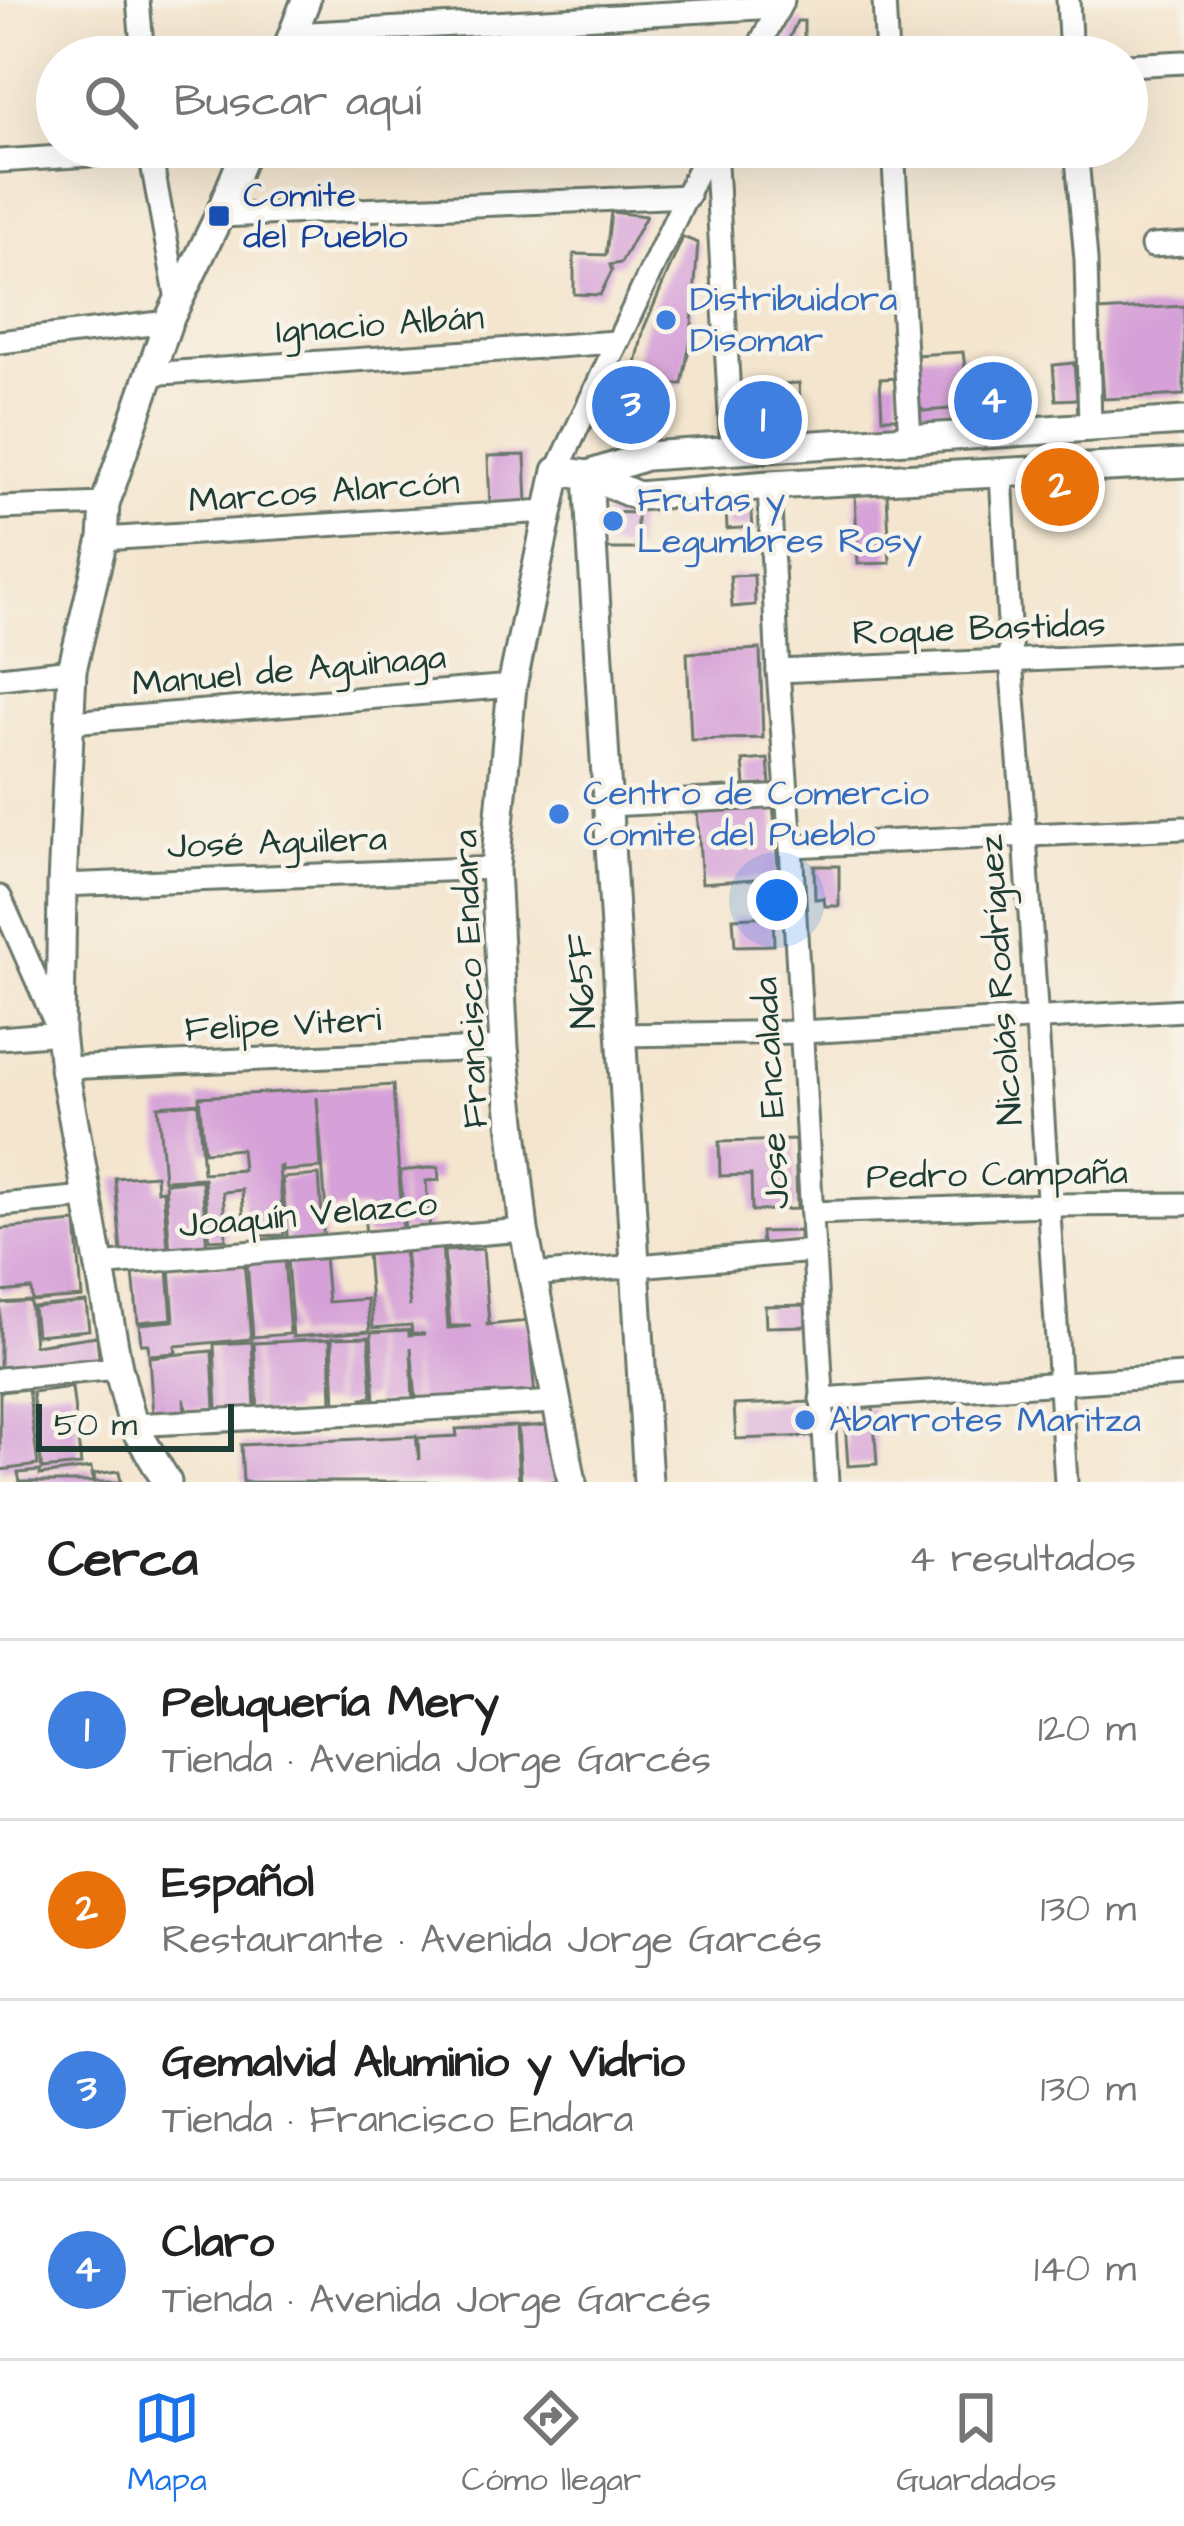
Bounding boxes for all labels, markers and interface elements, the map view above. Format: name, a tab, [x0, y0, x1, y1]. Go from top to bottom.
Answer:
search box	[36, 36, 1148, 168]
icon: search	[78, 69, 144, 135]
text: Buscar aquí	[174, 71, 421, 133]
place label: Comite del Pueblo	[243, 170, 408, 262]
marker: Comite del Pueblo	[206, 203, 232, 229]
place label: Distribuidora Disomar	[690, 274, 898, 366]
street label: Ignacio Albán	[274, 292, 486, 359]
marker: Distribuidora Disomar	[653, 307, 679, 333]
pin: 4	[954, 356, 1032, 446]
pin: 3	[592, 360, 670, 450]
pin: 1	[724, 375, 802, 465]
pin: 2	[1021, 442, 1099, 532]
street label: Marcos Alarcón	[187, 457, 461, 527]
place label: Frutas y Legumbres Rosy	[637, 475, 922, 568]
marker: Frutas y Legumbres Rosy	[600, 508, 626, 534]
street label: Roque Bastidas	[851, 599, 1107, 659]
street label: Manuel de Aguinaga	[130, 632, 448, 711]
place label: Centro de Comercio Comite del Pueblo	[583, 768, 929, 860]
marker: Centro de Comercio Comite del Pueblo	[546, 801, 572, 827]
street label: José Aguilera	[166, 814, 388, 873]
street label: Francisco Endara	[440, 829, 502, 1129]
street label: Nicolás Rodríguez	[965, 833, 1038, 1127]
your location	[747, 870, 807, 930]
street label: N65F	[554, 932, 610, 1030]
street label: Jose Encalada	[740, 976, 804, 1210]
street label: Felipe Viteri	[183, 994, 383, 1056]
street label: Pedro Campaña	[866, 1147, 1128, 1203]
street label: Joaquín Velazco	[177, 1178, 439, 1252]
place label: Abarrotes Maritza	[829, 1395, 1141, 1446]
scale bar	[36, 1398, 234, 1451]
text: 50 m	[54, 1402, 137, 1448]
marker: Abarrotes Maritza	[792, 1407, 818, 1433]
text: Cerca	[48, 1525, 198, 1596]
text: 4 resultados	[909, 1533, 1136, 1587]
text: Peluquería Mery	[162, 1672, 499, 1734]
text: 1	[85, 1703, 90, 1757]
text: 120 m	[1038, 1703, 1136, 1757]
text: Tienda · Avenida Jorge Garcés	[162, 1734, 711, 1788]
text: Español	[162, 1852, 314, 1914]
text: 2	[76, 1883, 98, 1937]
text: 130 m	[1041, 1883, 1136, 1937]
text: Restaurante · Avenida Jorge Garcés	[162, 1914, 822, 1968]
text: Gemalvid Aluminio y Vidrio	[162, 2032, 685, 2094]
text: 3	[77, 2063, 97, 2117]
text: 130 m	[1041, 2063, 1136, 2117]
text: Tienda · Francisco Endara	[162, 2094, 633, 2148]
text: Claro	[162, 2212, 274, 2274]
text: 4	[74, 2243, 100, 2297]
text: 140 m	[1034, 2243, 1136, 2297]
text: Tienda · Avenida Jorge Garcés	[162, 2274, 711, 2328]
tab: Mapa	[127, 2385, 207, 2503]
tab: Cómo llegar	[462, 2385, 641, 2503]
tab: Guardados	[896, 2385, 1057, 2503]

